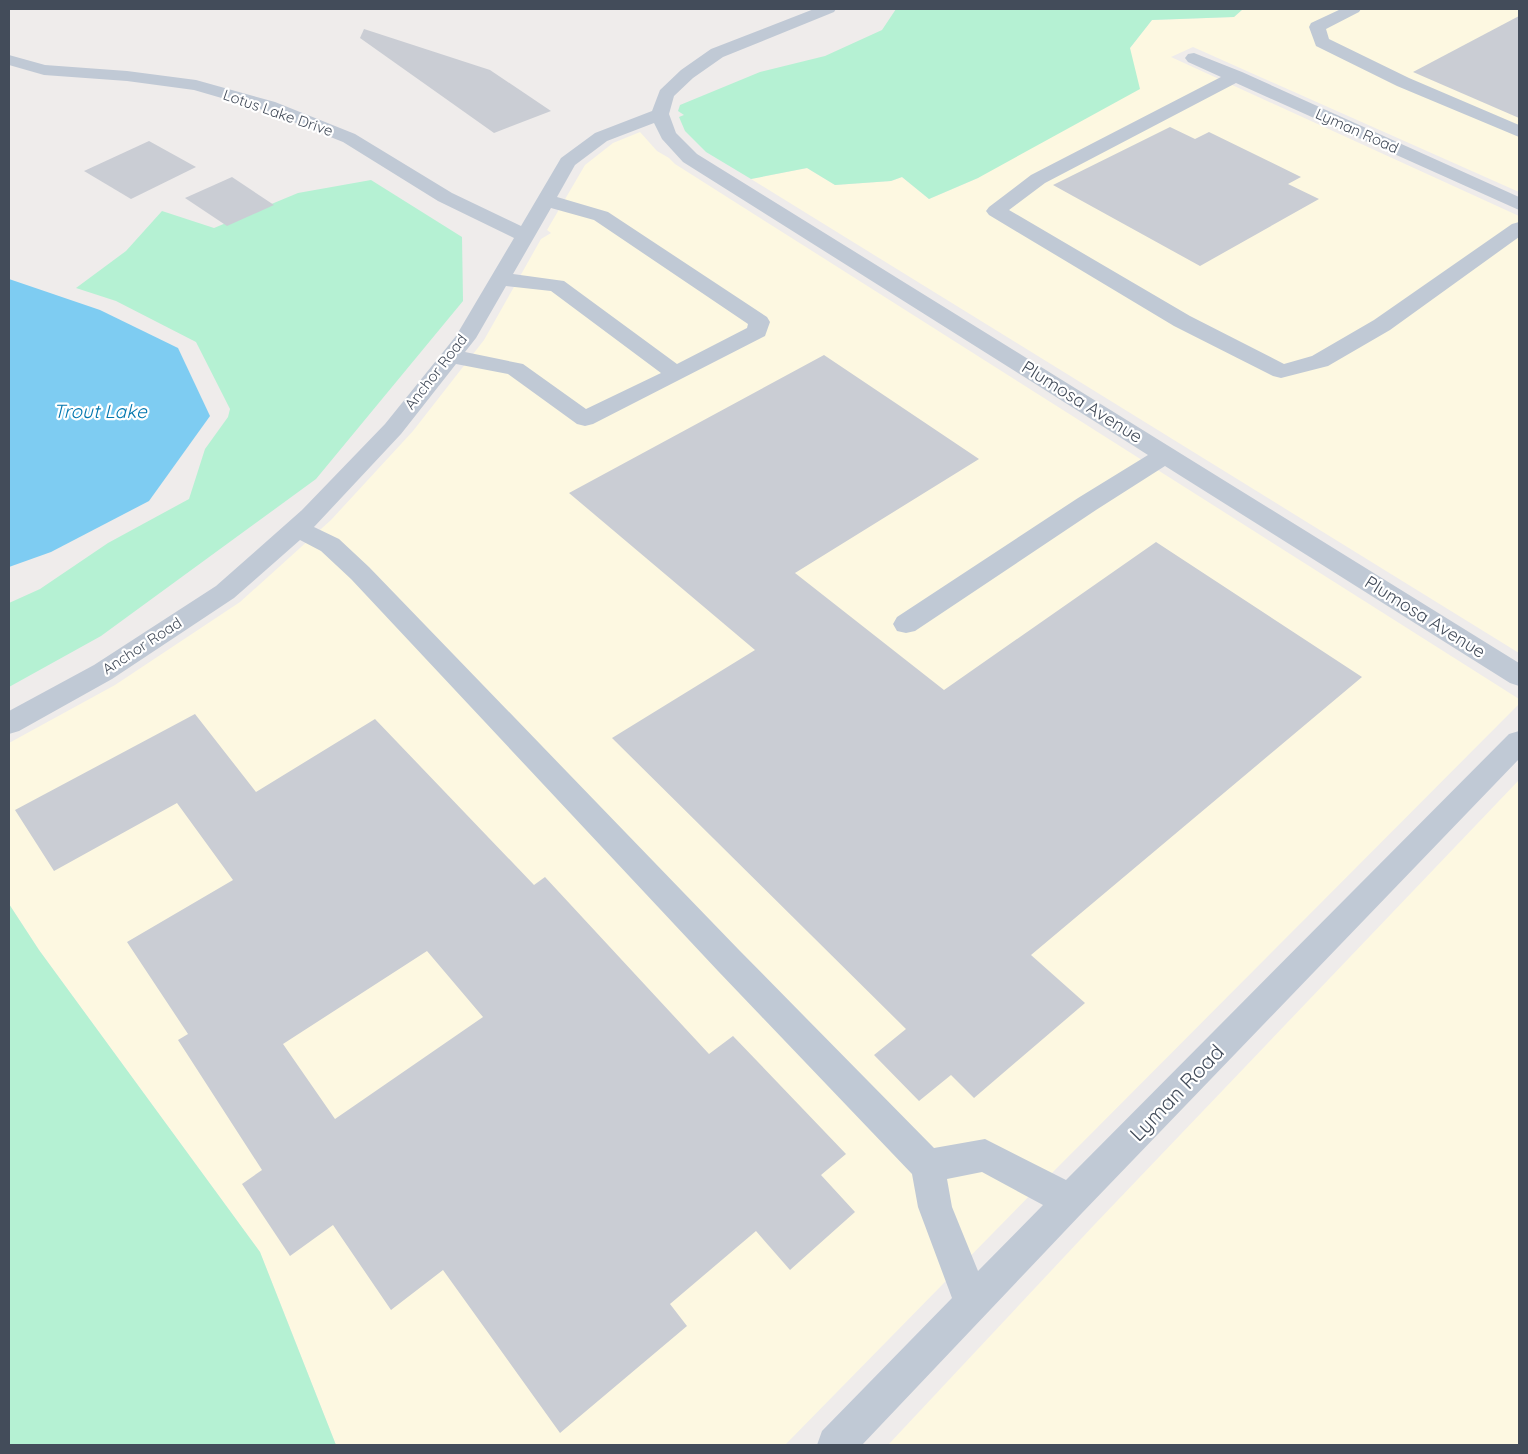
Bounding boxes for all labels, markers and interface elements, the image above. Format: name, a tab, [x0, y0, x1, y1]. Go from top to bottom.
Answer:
street label: Lotus Lake Drive	[221, 85, 336, 140]
street label: Lyman Road	[1313, 104, 1402, 157]
street label: Anchor Road	[400, 330, 471, 413]
street label: Plumosa Avenue	[1018, 355, 1147, 448]
water label: Trout Lake	[53, 399, 148, 423]
street label: Plumosa Avenue	[1361, 570, 1490, 663]
street label: Anchor Road	[98, 613, 185, 678]
street label: Lyman Road	[1124, 1038, 1229, 1146]

